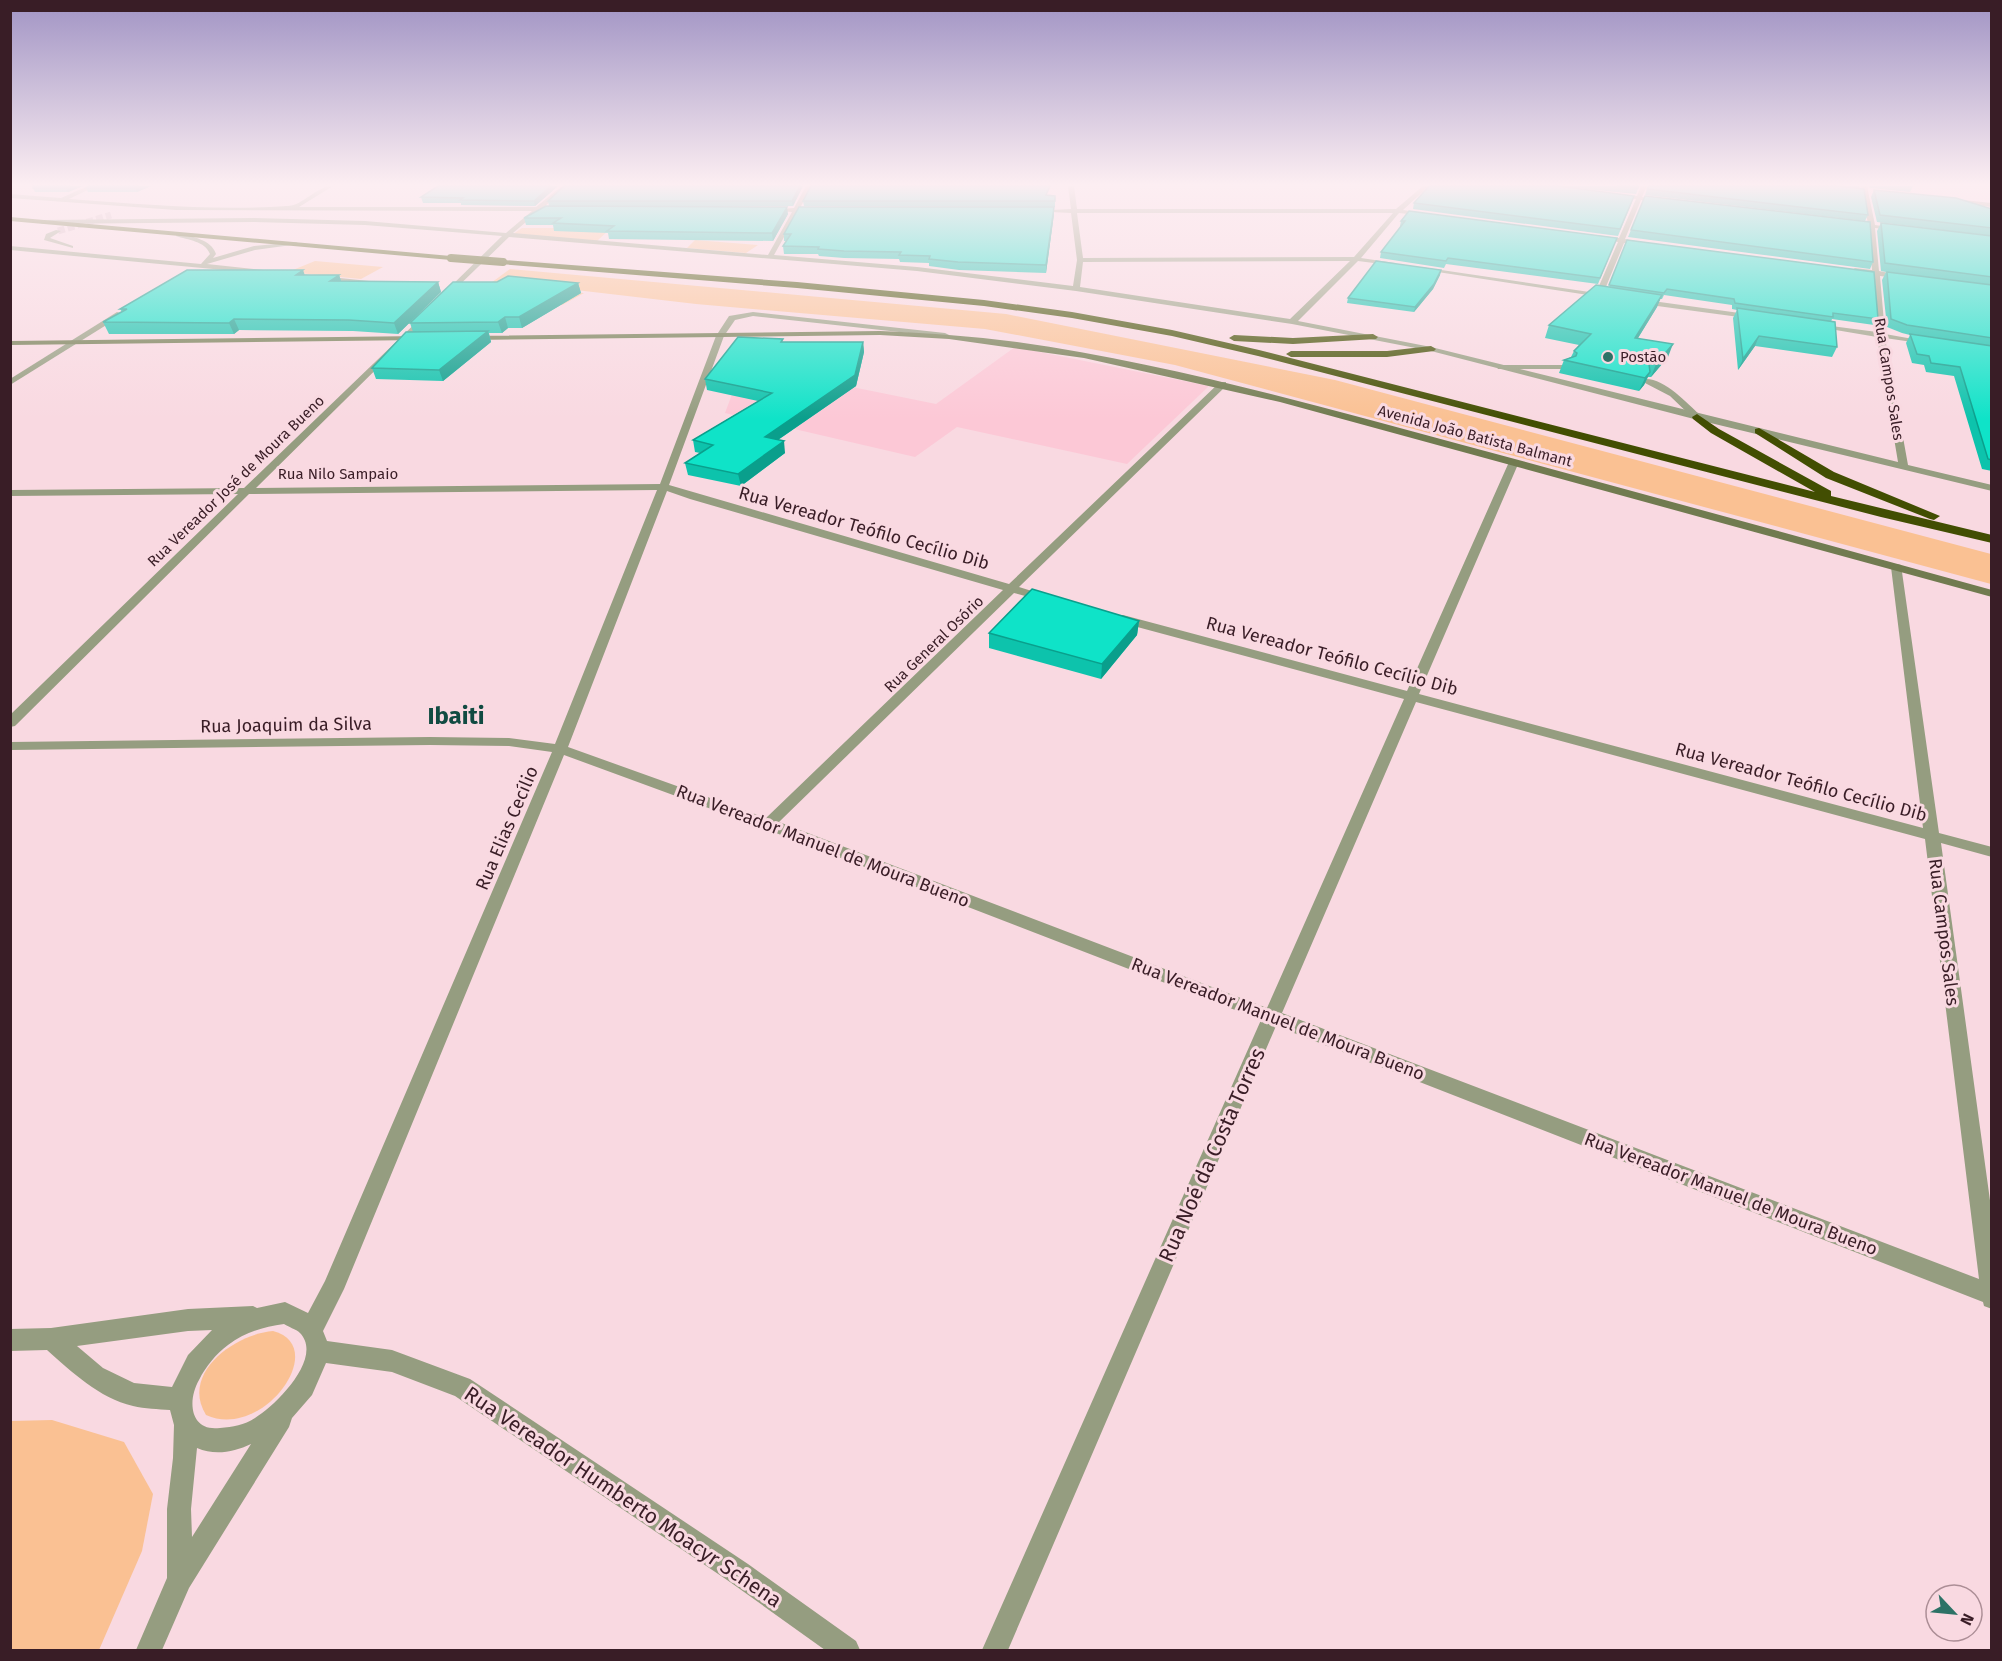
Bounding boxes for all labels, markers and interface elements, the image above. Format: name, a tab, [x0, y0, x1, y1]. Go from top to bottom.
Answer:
street label: Rua Campos Sales	[1870, 317, 1908, 441]
place label: Postão	[1620, 348, 1666, 366]
marker: Postão	[1601, 350, 1615, 364]
street label: Rua Vereador José de Moura Bueno	[144, 392, 328, 570]
street label: Avenida João Batista Balmant	[1376, 401, 1575, 471]
street label: Rua Nilo Sampaio	[278, 465, 398, 483]
street label: Rua Vereador Teófilo Cecílio Dib	[736, 482, 992, 574]
street label: Rua General Osório	[881, 592, 987, 696]
street label: Rua Vereador Teófilo Cecílio Dib	[1204, 612, 1460, 700]
district label: Ibaiti	[427, 702, 485, 730]
street label: Rua Joaquim da Silva	[200, 713, 372, 737]
street label: Rua Vereador Teófilo Cecílio Dib	[1673, 738, 1929, 826]
street label: Rua Elias Cecílio	[471, 763, 543, 893]
street label: Rua Vereador Manuel de Moura Bueno	[673, 780, 973, 912]
street label: Rua Campos Sales	[1924, 857, 1964, 1007]
street label: Rua Vereador Manuel de Moura Bueno	[1128, 953, 1428, 1085]
street label: Rua Noé da Costa Torres	[1153, 1044, 1271, 1266]
street label: Rua Vereador Manuel de Moura Bueno	[1581, 1128, 1881, 1260]
street label: Rua Vereador Humberto Moacyr Schena	[459, 1381, 787, 1613]
north arrow	[1924, 1583, 1984, 1643]
text: N	[1956, 1610, 1978, 1628]

